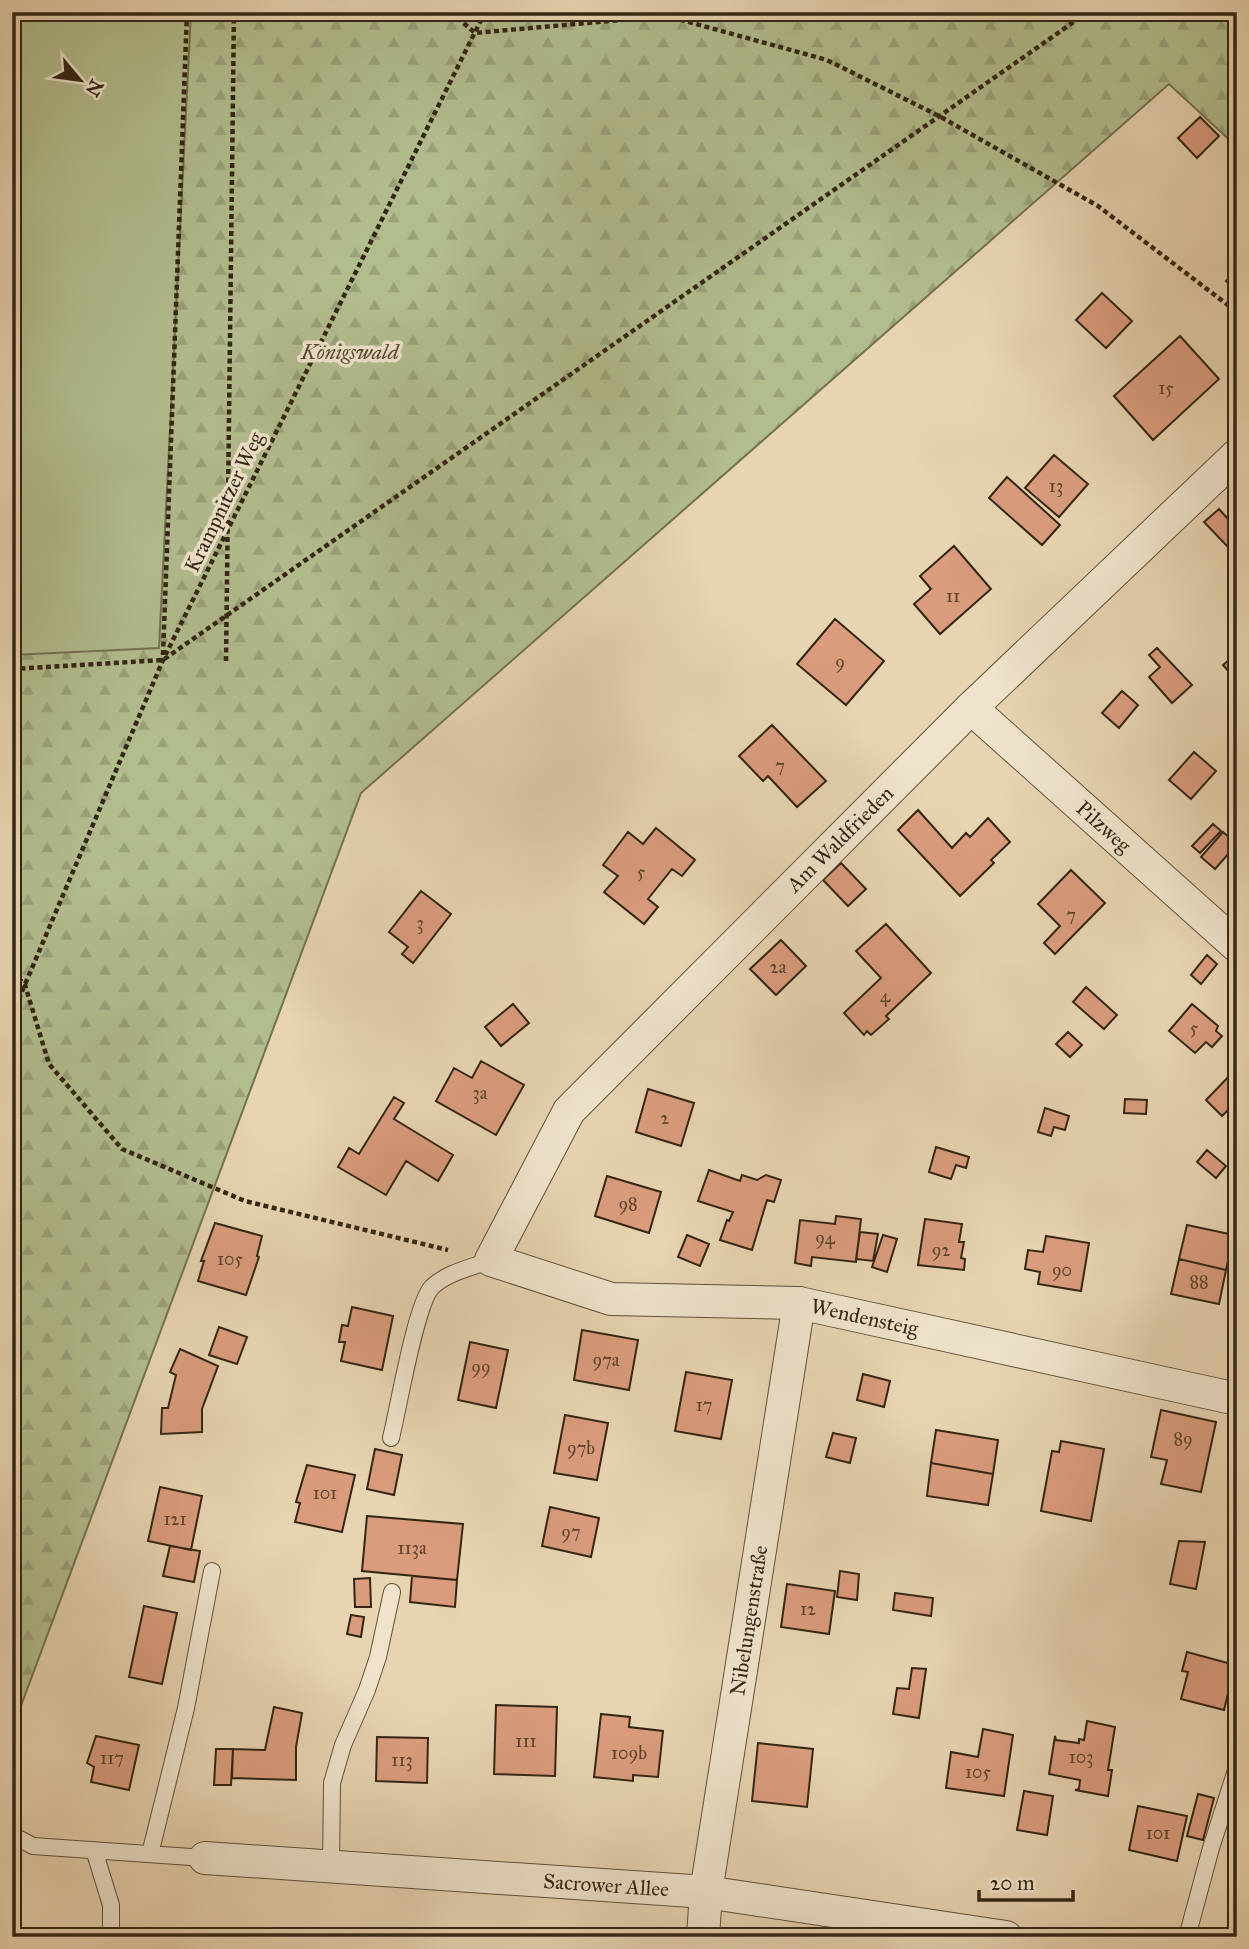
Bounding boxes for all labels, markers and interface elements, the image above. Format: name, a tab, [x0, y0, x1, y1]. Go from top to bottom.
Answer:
north arrow	[46, 46, 116, 116]
text: N	[80, 75, 108, 101]
park label: Königswald	[300, 339, 401, 365]
house number: 15	[1158, 377, 1174, 399]
street label: Krampnitzer Weg	[179, 427, 269, 576]
house number: 13	[1049, 475, 1063, 497]
house number: 11	[946, 585, 960, 607]
house number: 9	[835, 651, 845, 673]
house number: 7	[775, 755, 785, 777]
street label: Am Waldfrieden	[780, 780, 899, 899]
street label: Pilzweg	[1071, 795, 1137, 858]
house number: 5	[637, 861, 646, 883]
house number: 7	[1066, 904, 1076, 926]
house number: 3	[416, 912, 424, 934]
house number: 2a	[770, 956, 787, 978]
house number: 4	[880, 985, 891, 1007]
house number: 5	[1190, 1017, 1199, 1039]
house number: 3a	[473, 1082, 488, 1104]
house number: 2	[661, 1107, 670, 1129]
house number: 98	[618, 1193, 638, 1215]
house number: 94	[815, 1227, 836, 1249]
house number: 92	[932, 1239, 950, 1261]
house number: 105	[217, 1248, 244, 1270]
house number: 90	[1052, 1259, 1072, 1281]
house number: 88	[1189, 1271, 1209, 1293]
street label: Wendensteig	[809, 1293, 921, 1342]
house number: 97a	[593, 1349, 620, 1371]
house number: 99	[471, 1356, 491, 1378]
house number: 17	[696, 1394, 712, 1416]
house number: 89	[1173, 1428, 1193, 1450]
house number: 97b	[567, 1437, 595, 1459]
house number: 101	[313, 1482, 337, 1504]
house number: 121	[163, 1508, 187, 1530]
house number: 97	[561, 1521, 581, 1543]
house number: 113a	[397, 1537, 427, 1559]
street label: Nibelungenstraße	[724, 1543, 774, 1698]
house number: 12	[800, 1598, 816, 1620]
house number: 111	[515, 1730, 537, 1752]
house number: 109b	[611, 1742, 647, 1764]
house number: 103	[1069, 1746, 1093, 1768]
house number: 117	[100, 1747, 124, 1769]
house number: 113	[391, 1749, 413, 1771]
house number: 105	[965, 1761, 992, 1783]
house number: 101	[1146, 1822, 1170, 1844]
scale bar	[979, 1858, 1074, 1902]
street label: Sacrower Allee	[542, 1868, 670, 1902]
text: 20 m	[990, 1870, 1035, 1896]

